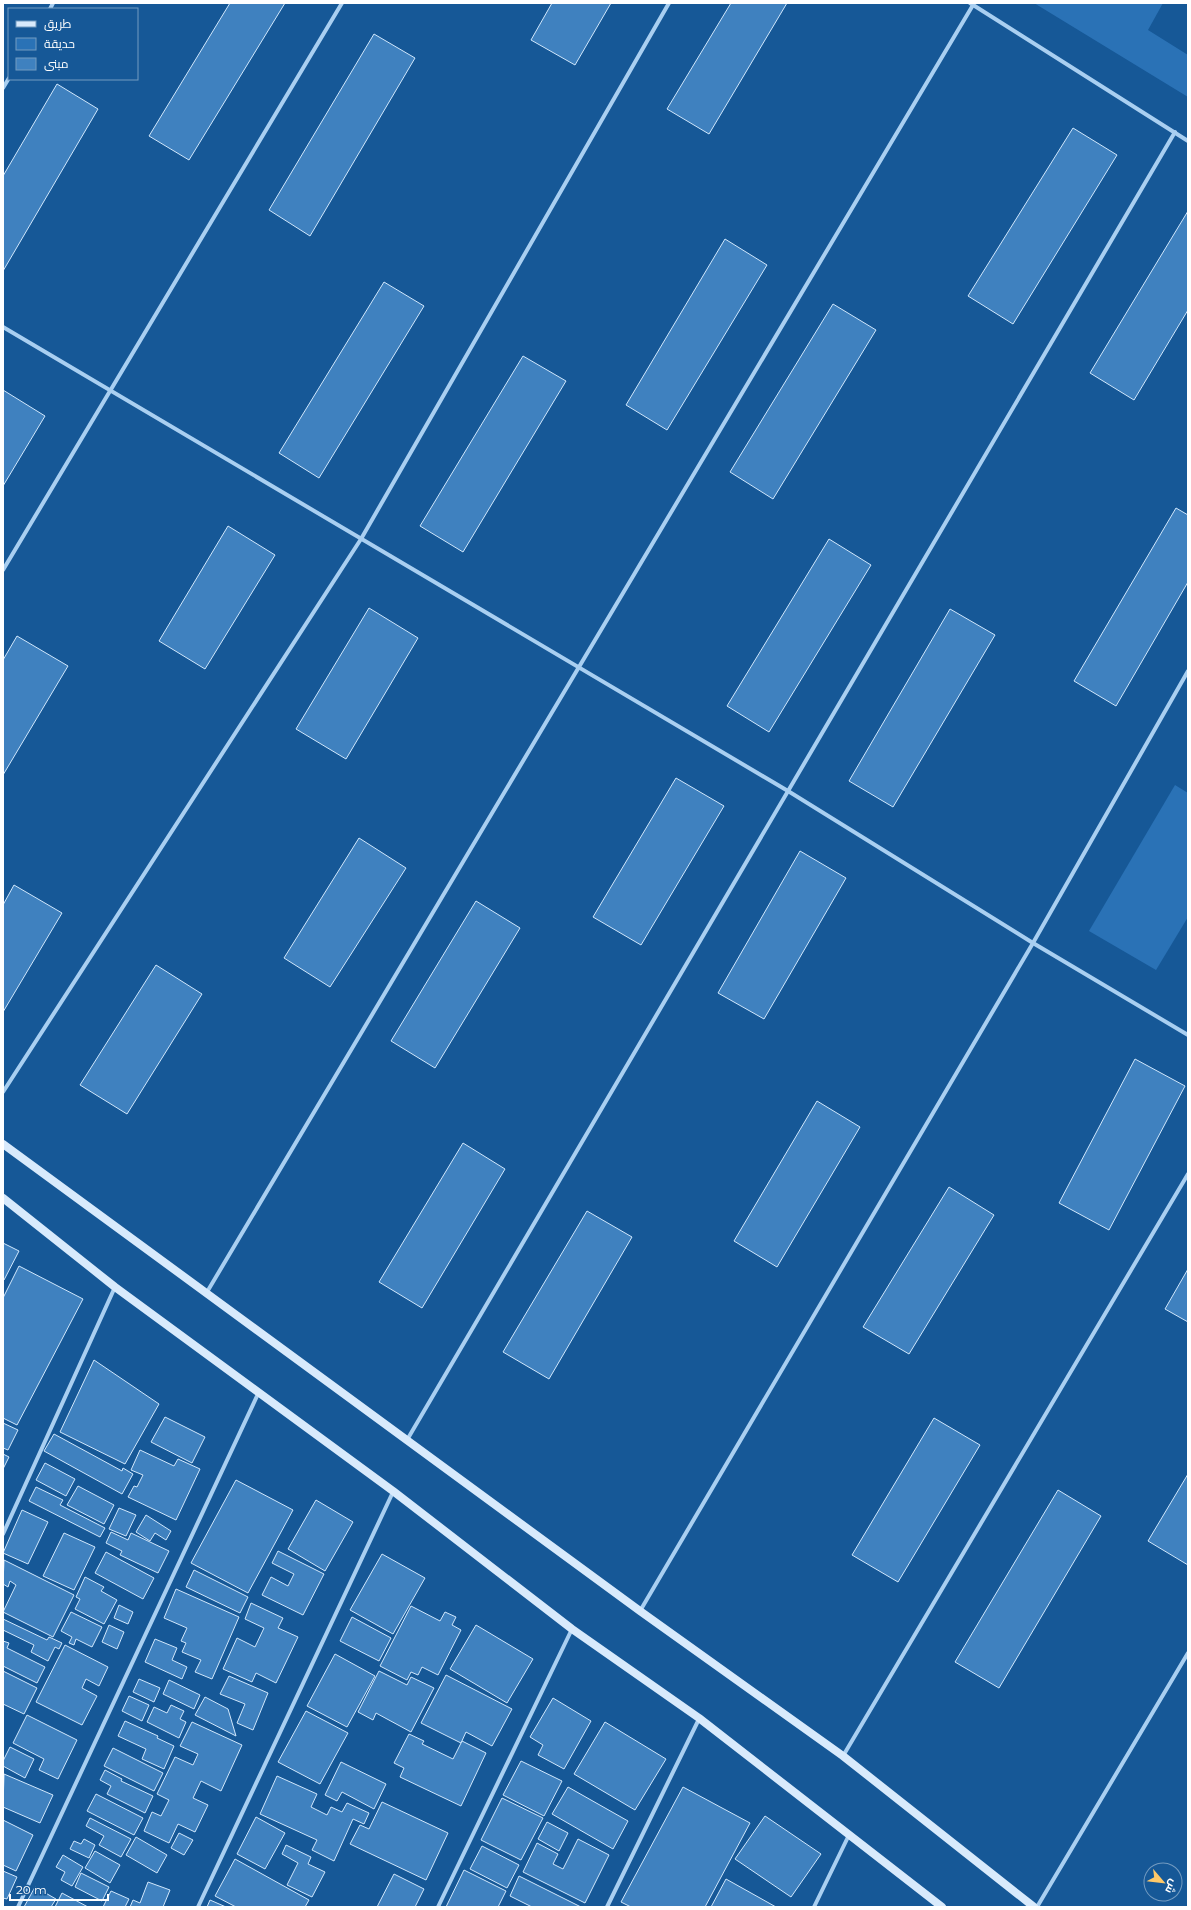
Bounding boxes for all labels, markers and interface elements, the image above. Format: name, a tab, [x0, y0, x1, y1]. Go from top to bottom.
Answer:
legend	[8, 8, 138, 80]
text: طريق	[44, 16, 72, 31]
text: حديقة	[44, 36, 75, 51]
text: مبنى	[44, 56, 69, 71]
north arrow	[1143, 1862, 1183, 1902]
scale bar	[10, 1876, 108, 1902]
text: ش	[1162, 1877, 1181, 1896]
text: 20 m	[16, 1882, 47, 1897]

